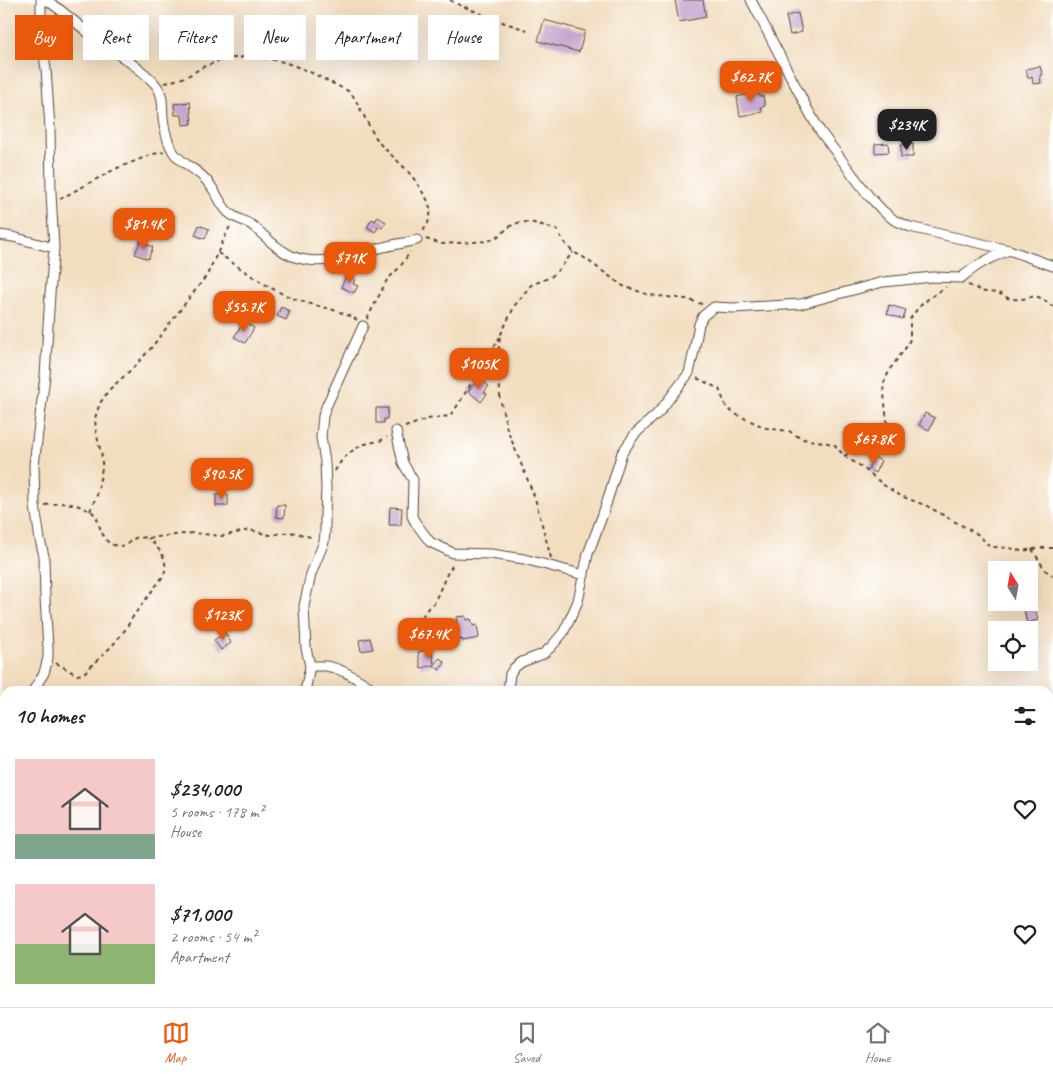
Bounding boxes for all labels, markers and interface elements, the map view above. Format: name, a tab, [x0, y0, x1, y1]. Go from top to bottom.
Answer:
chip: Buy	[15, 15, 73, 60]
chip: Rent	[83, 15, 149, 60]
chip: Filters	[159, 15, 234, 60]
chip: New	[244, 15, 306, 60]
chip: Apartment	[316, 15, 418, 60]
chip: House	[428, 15, 499, 60]
pin: $62.7K	[710, 61, 792, 103]
text: $62.7K	[731, 67, 771, 87]
pin: $234K	[872, 108, 942, 151]
text: $234K	[889, 115, 925, 135]
pin: $81.4K	[103, 208, 185, 250]
text: $81.4K	[124, 214, 164, 234]
pin: $71K	[320, 242, 380, 284]
text: $71K	[335, 248, 365, 268]
pin: $55.7K	[203, 290, 285, 333]
text: $55.7K	[224, 297, 264, 317]
pin: $105K	[444, 348, 514, 390]
text: $105K	[461, 354, 497, 374]
pin: $67.8K	[833, 422, 915, 465]
text: $67.8K	[854, 429, 894, 449]
pin: $90.5K	[181, 458, 263, 500]
text: $90.5K	[202, 464, 242, 484]
north arrow	[988, 561, 1038, 611]
map controls	[988, 561, 1038, 671]
pin: $123K	[188, 598, 258, 641]
text: $123K	[205, 605, 241, 625]
pin: $67.4K	[388, 618, 470, 660]
button: locate	[988, 621, 1038, 671]
text: $67.4K	[409, 624, 449, 644]
icon: filters	[1011, 702, 1039, 730]
text: 10 homes	[15, 703, 84, 729]
text: $234,000	[170, 776, 240, 802]
icon: home	[55, 779, 115, 839]
icon: heart	[1011, 795, 1039, 823]
text: 5 rooms · 178 m²	[170, 802, 264, 822]
text: House	[170, 822, 201, 842]
text: $71,000	[170, 901, 231, 927]
icon: home	[55, 904, 115, 964]
icon: heart	[1011, 920, 1039, 948]
text: 2 rooms · 54 m²	[170, 927, 256, 947]
text: Apartment	[170, 947, 229, 967]
tab: Map	[162, 1019, 190, 1066]
tab: Saved	[513, 1019, 541, 1066]
tab: Home	[864, 1019, 892, 1066]

